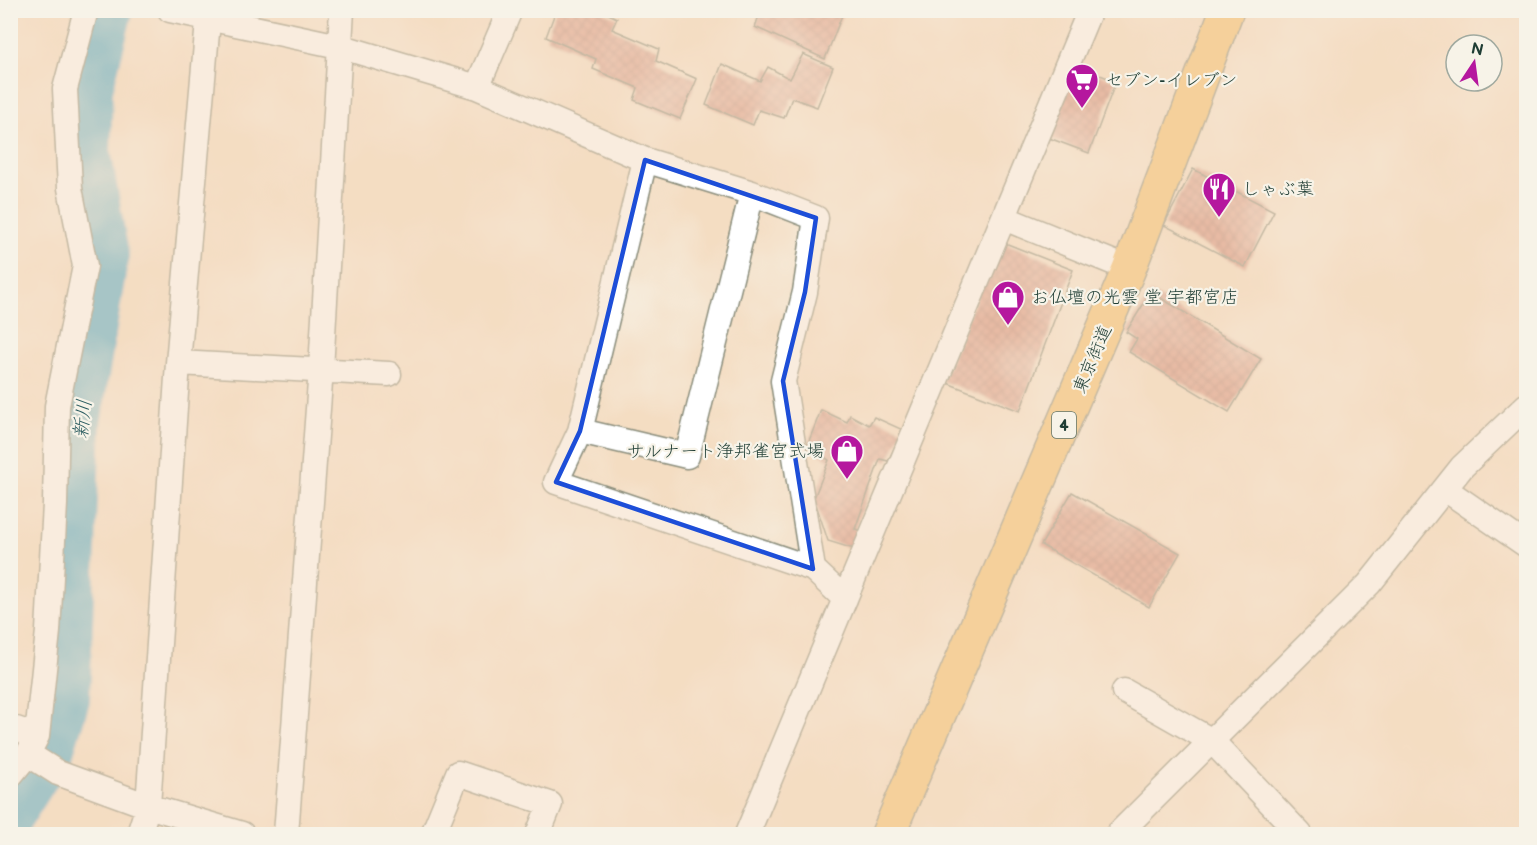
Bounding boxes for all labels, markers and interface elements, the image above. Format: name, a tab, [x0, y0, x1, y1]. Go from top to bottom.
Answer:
north arrow	[1444, 33, 1504, 93]
text: N	[1469, 39, 1485, 60]
supermarket icon: セブン-イレブン	[1064, 62, 1100, 109]
place label: セブン-イレブン	[1105, 70, 1238, 91]
restaurant icon: しゃぶ葉	[1201, 171, 1237, 218]
place label: しゃぶ葉	[1242, 179, 1314, 200]
shop icon: お仏壇の光雲 堂 宇都宮店	[990, 279, 1026, 326]
place label: お仏壇の光雲 堂 宇都宮店	[1031, 287, 1239, 308]
street label: 東京街道	[1069, 322, 1116, 396]
water label: 新川	[69, 398, 97, 440]
road number: 4	[1052, 412, 1076, 438]
shop icon: サルナート浄邦雀宮式場	[829, 433, 865, 480]
place label: サルナート浄邦雀宮式場	[627, 441, 824, 462]

